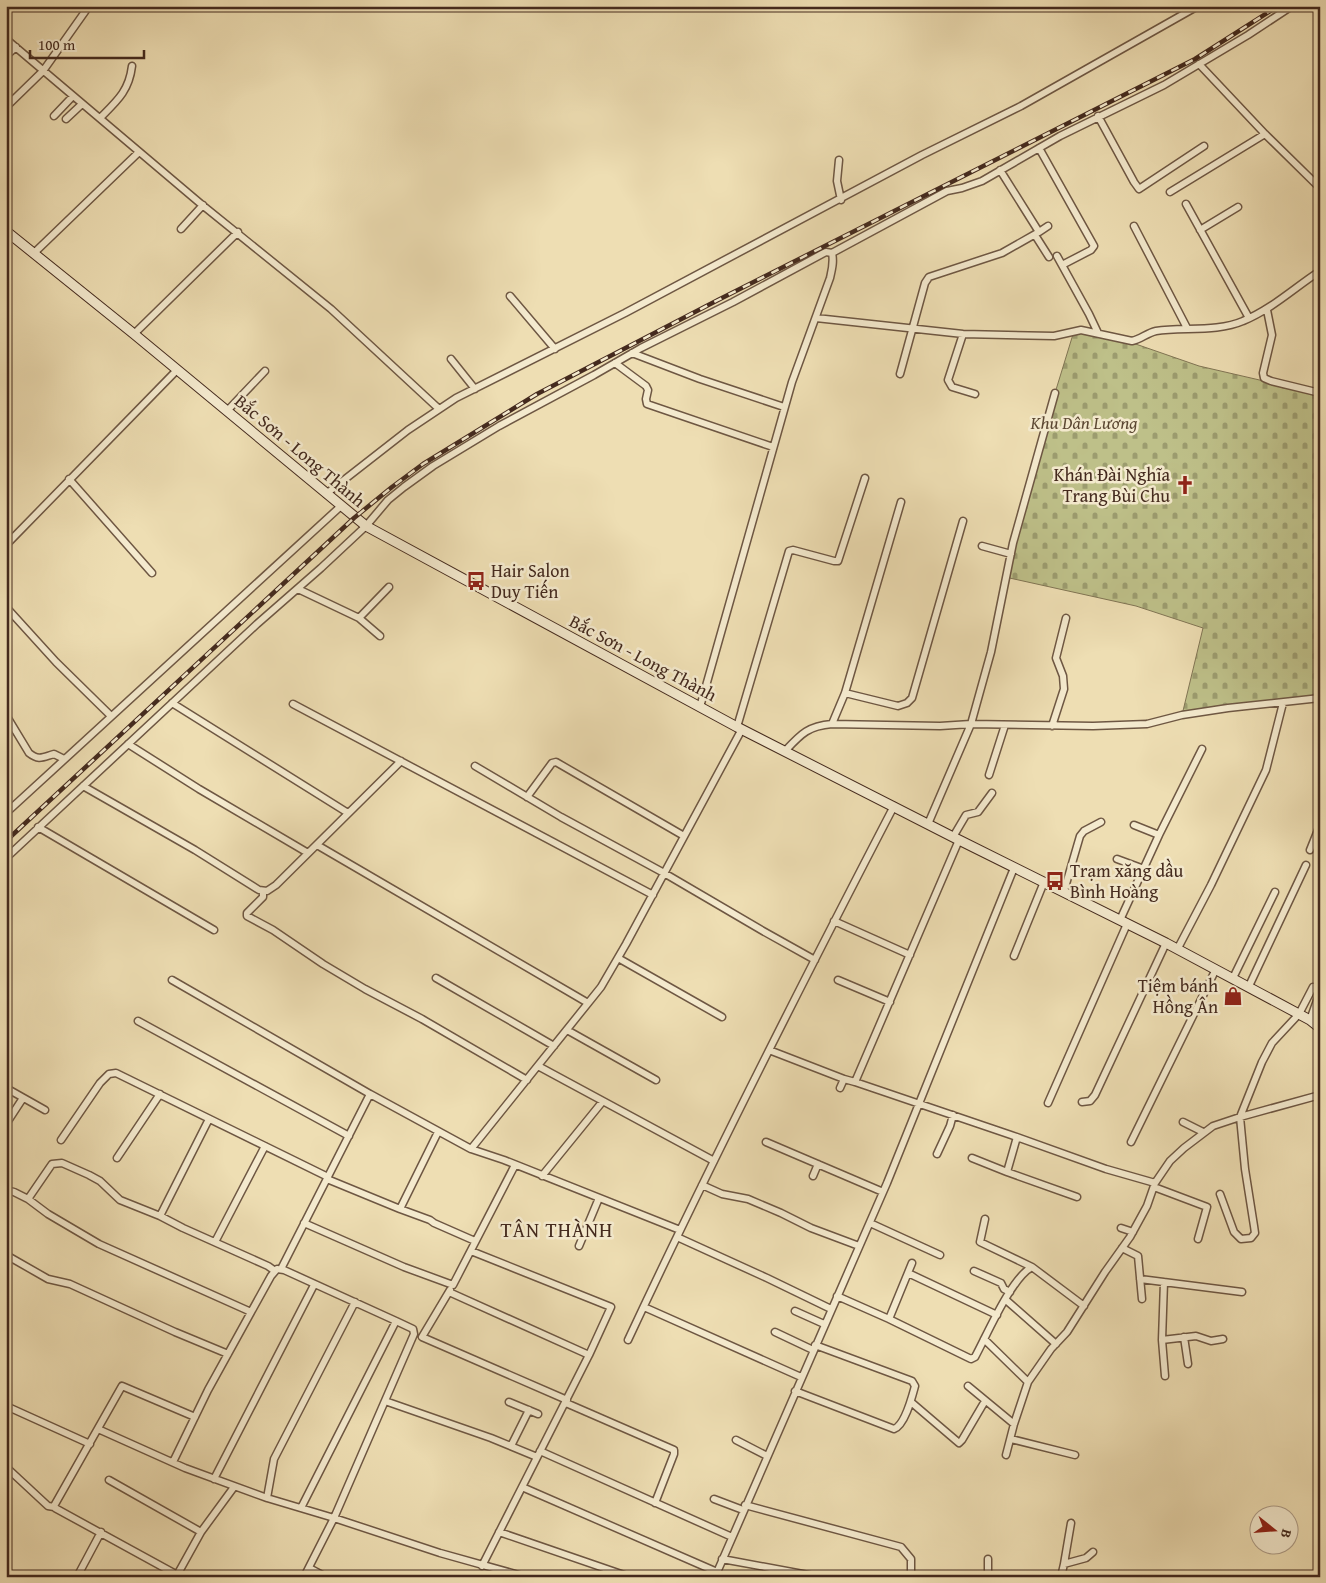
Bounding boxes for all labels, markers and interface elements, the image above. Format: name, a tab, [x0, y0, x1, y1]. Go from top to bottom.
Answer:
scale bar	[30, 28, 144, 60]
text: 100 m	[38, 34, 76, 55]
street label: Bắc Sơn - Long Thành	[229, 388, 372, 514]
park label: Khu Dân Lương	[1029, 409, 1138, 436]
place label: Khán Đài Nghĩa Trang Bùi Chu	[1054, 461, 1170, 509]
church icon: Khán Đài Nghĩa Trang Bùi Chu	[1174, 474, 1196, 496]
place label: Hair Salon Duy Tiến	[491, 557, 570, 605]
bus stop icon: Hair Salon Duy Tiến	[465, 570, 487, 592]
street label: Bắc Sơn - Long Thành	[565, 607, 722, 708]
place label: Trạm xăng dầu Bình Hoàng	[1070, 857, 1184, 905]
bus stop icon: Trạm xăng dầu Bình Hoàng	[1044, 870, 1066, 892]
place label: Tiệm bánh Hồng Ân	[1138, 972, 1218, 1020]
shop icon: Tiệm bánh Hồng Ân	[1222, 985, 1244, 1007]
district label: TÂN THÀNH	[501, 1215, 613, 1244]
north arrow	[1248, 1506, 1298, 1556]
text: B	[1276, 1527, 1297, 1541]

